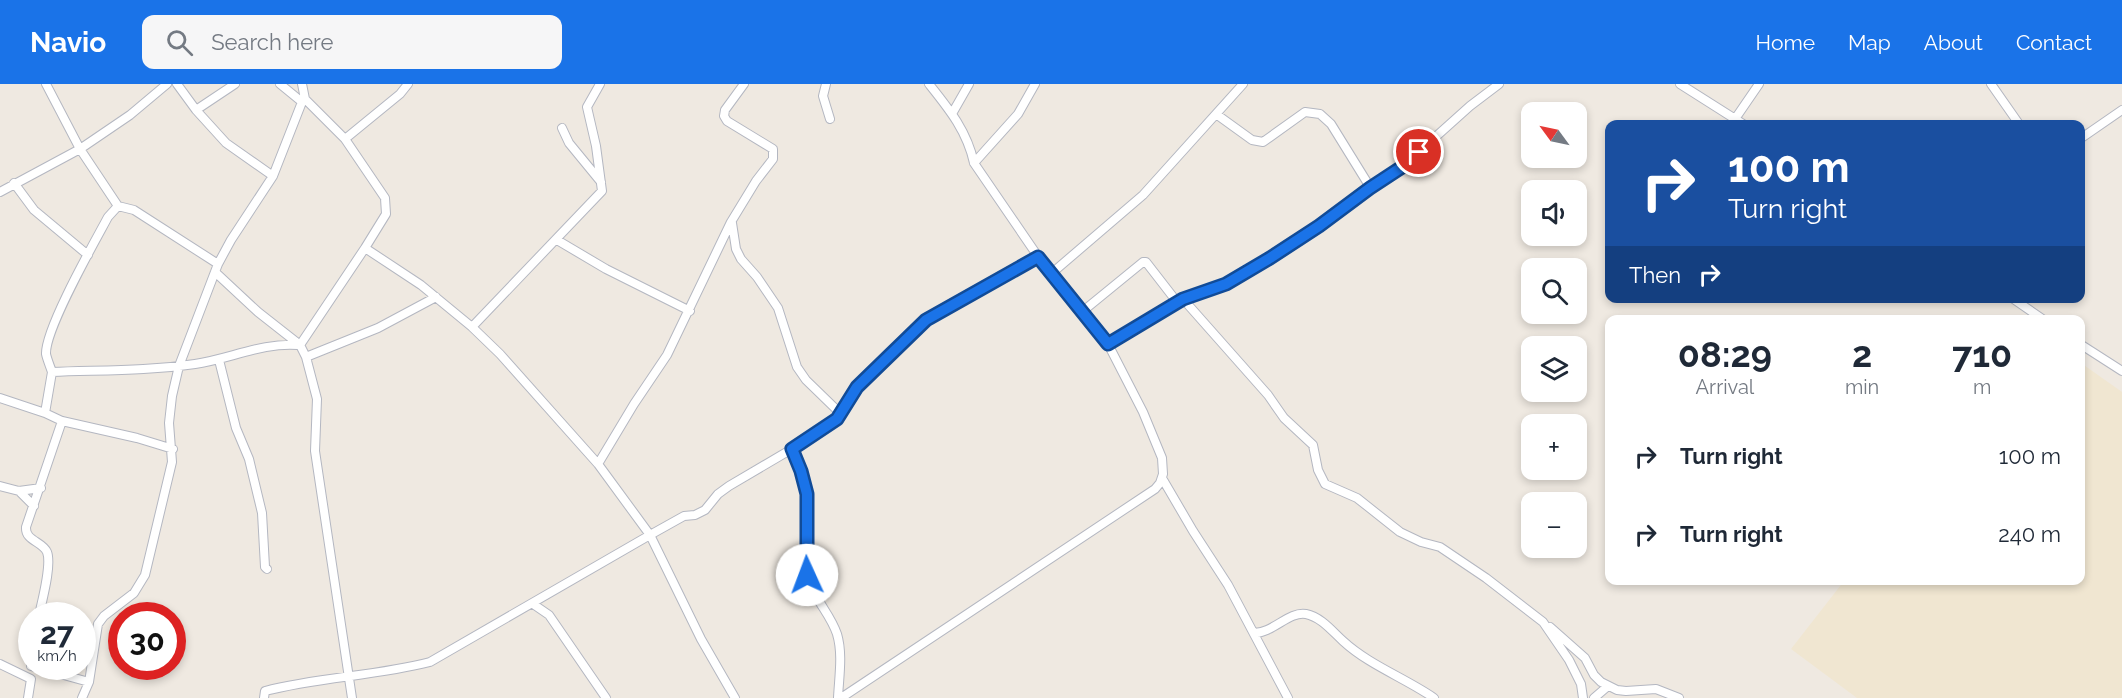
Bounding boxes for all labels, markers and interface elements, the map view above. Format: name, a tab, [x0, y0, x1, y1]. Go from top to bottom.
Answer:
search box	[142, 15, 562, 69]
text: Navio	[30, 26, 106, 59]
icon: search	[163, 26, 196, 59]
text: Search here	[211, 29, 333, 55]
text: Home	[1756, 30, 1815, 55]
text: Map	[1848, 30, 1891, 55]
text: About	[1924, 30, 1983, 55]
text: Contact	[2016, 30, 2092, 55]
north arrow	[1521, 102, 1587, 168]
map controls	[1521, 102, 1587, 558]
pin	[1393, 126, 1444, 177]
icon: arrive	[1402, 135, 1435, 168]
text: 100 m	[1728, 143, 1850, 192]
icon: right	[1629, 144, 1707, 222]
button: sound	[1521, 180, 1587, 246]
text: Turn right	[1728, 193, 1847, 224]
button: search	[1521, 258, 1587, 324]
icon: right	[1693, 258, 1726, 291]
text: Then	[1629, 262, 1681, 288]
text: 08:29	[1678, 333, 1772, 375]
text: 2	[1852, 333, 1872, 375]
text: 710	[1952, 333, 2012, 375]
button: layers	[1521, 336, 1587, 402]
text: Arrival	[1696, 375, 1754, 399]
text: min	[1845, 375, 1879, 399]
text: m	[1973, 375, 1991, 399]
button: +	[1521, 414, 1587, 480]
icon: right	[1629, 440, 1662, 473]
text: Turn right	[1680, 443, 1783, 469]
text: 100 m	[1999, 443, 2061, 469]
button: −	[1521, 492, 1587, 558]
icon: right	[1629, 518, 1662, 551]
text: Turn right	[1680, 521, 1783, 547]
text: 240 m	[1998, 521, 2061, 547]
position arrow	[775, 543, 839, 607]
speed limit sign: 30	[108, 602, 186, 680]
text: 27	[40, 616, 74, 651]
text: km/h	[37, 647, 77, 665]

